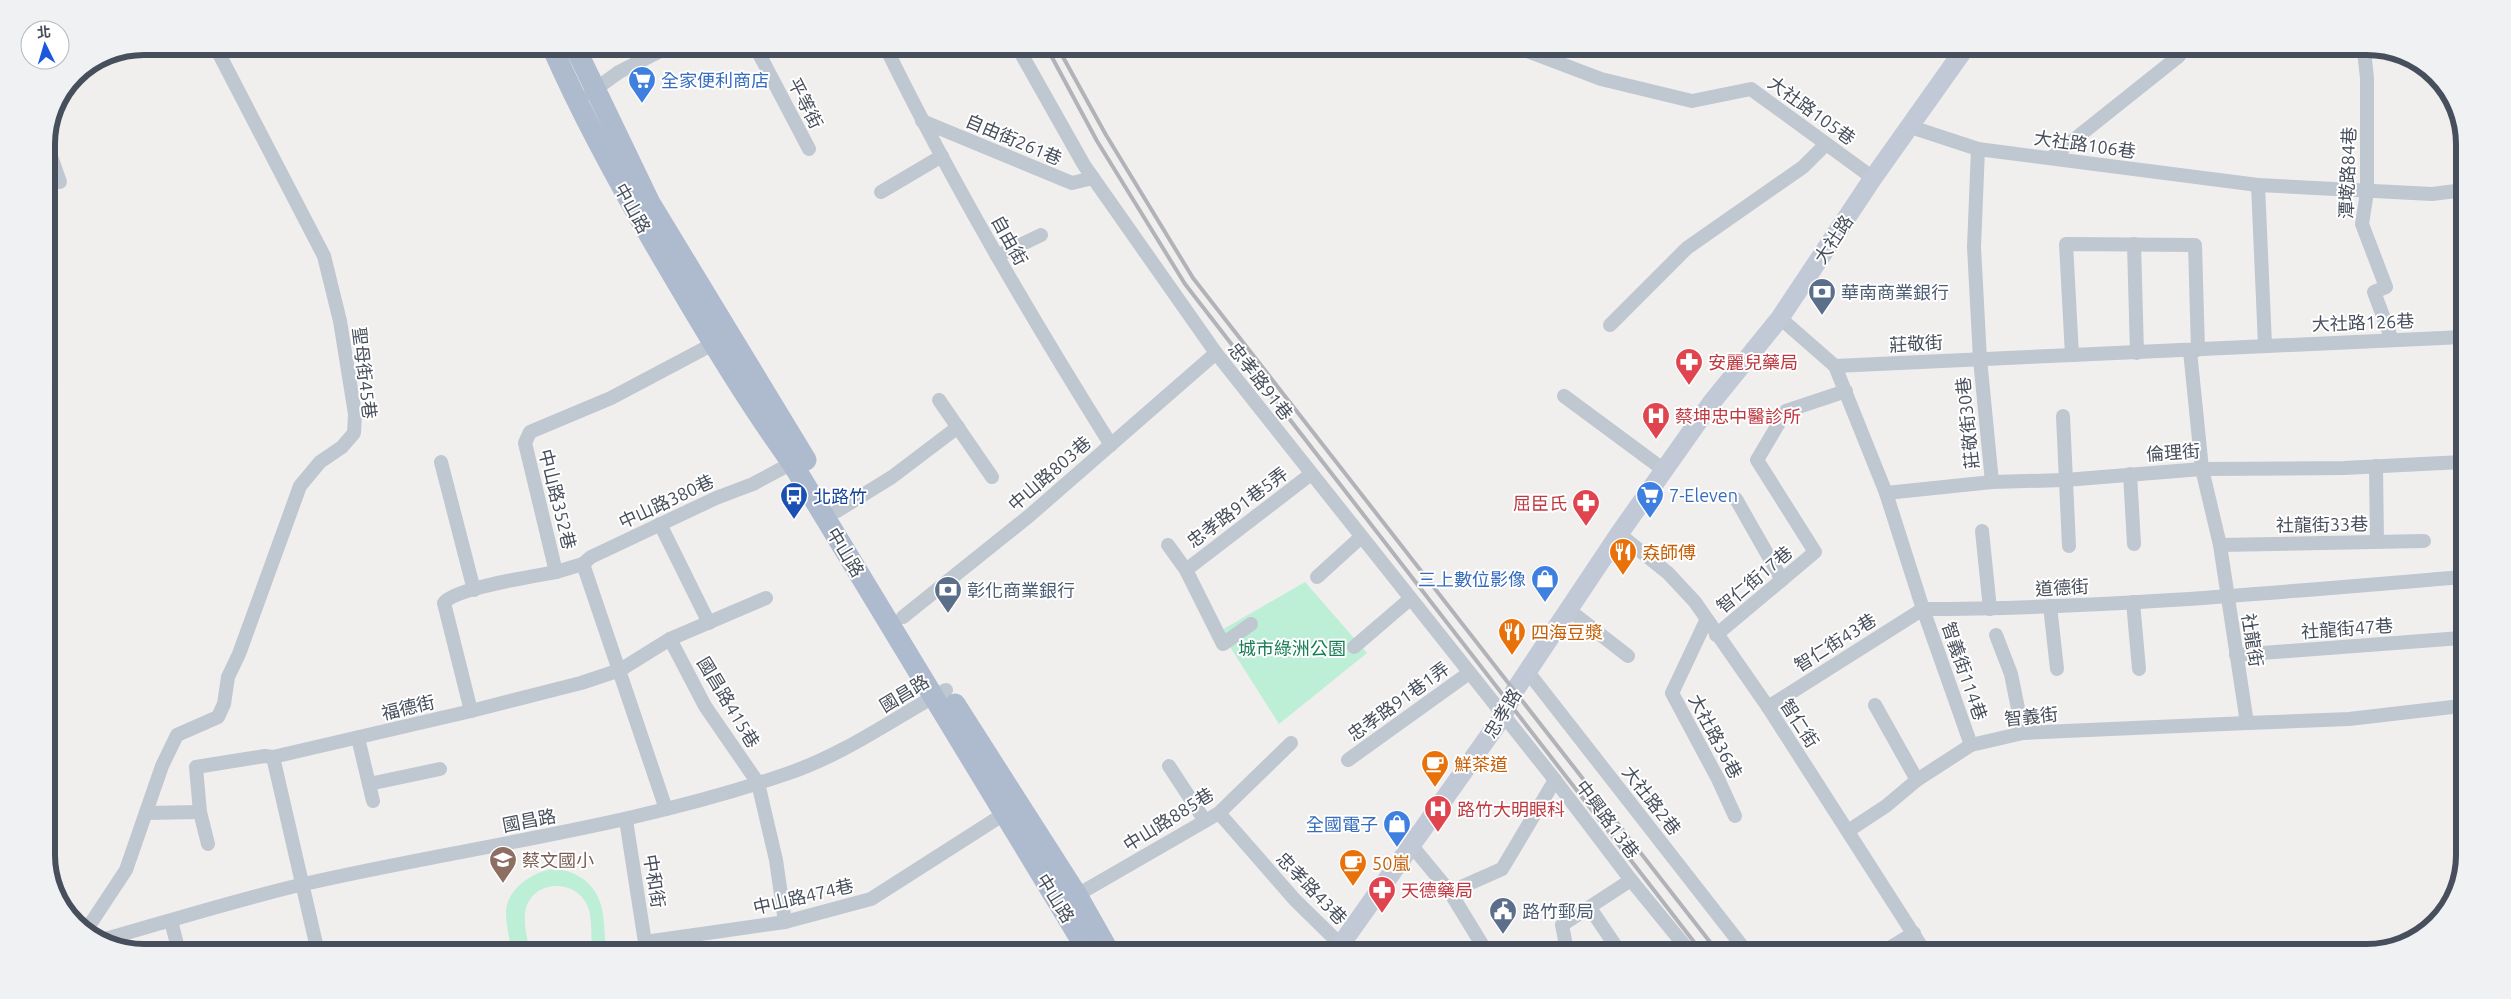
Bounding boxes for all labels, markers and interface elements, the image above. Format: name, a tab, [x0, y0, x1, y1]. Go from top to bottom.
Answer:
north arrow	[20, 20, 70, 70]
text: 北	[36, 23, 52, 41]
supermarket icon: 全家便利商店	[627, 65, 657, 104]
place label: 全家便利商店	[661, 70, 769, 90]
street label: 大社路105巷	[1765, 72, 1859, 148]
street label: 平等街	[785, 74, 827, 132]
street label: 自由街261巷	[963, 110, 1065, 168]
street label: 大社路106巷	[2033, 127, 2137, 161]
street label: 潭墘路84巷	[2335, 127, 2359, 219]
street label: 中山路	[611, 180, 655, 236]
street label: 大社路	[1810, 211, 1856, 267]
street label: 自由街	[988, 212, 1032, 268]
bank icon: 華南商業銀行	[1807, 277, 1837, 316]
place label: 華南商業銀行	[1841, 282, 1949, 302]
street label: 大社路126巷	[2311, 310, 2415, 334]
street label: 聖母街45巷	[349, 326, 381, 420]
street label: 莊敬街	[1889, 332, 1943, 354]
street label: 忠孝路91巷	[1225, 338, 1297, 424]
pharmacy icon: 安麗兒藥局	[1674, 347, 1704, 386]
place label: 安麗兒藥局	[1708, 352, 1798, 372]
street label: 莊敬街30巷	[1952, 376, 1982, 470]
hospital icon: 蔡坤忠中醫診所	[1641, 401, 1671, 440]
place label: 蔡坤忠中醫診所	[1675, 406, 1801, 426]
street label: 中山路803巷	[1004, 432, 1094, 514]
street label: 倫理街	[2145, 440, 2201, 464]
street label: 中山路352巷	[536, 447, 580, 551]
street label: 忠孝路91巷5弄	[1183, 463, 1291, 551]
street label: 中山路380巷	[615, 470, 717, 532]
supermarket icon: 7-Eleven	[1635, 480, 1665, 519]
bus stop icon: 北路竹	[779, 481, 809, 520]
place label: 7-Eleven	[1669, 485, 1738, 505]
place label: 北路竹	[813, 486, 867, 506]
pharmacy icon: 屈臣氏	[1571, 488, 1601, 527]
place label: 屈臣氏	[1513, 493, 1567, 513]
street label: 社龍街33巷	[2276, 513, 2368, 535]
street label: 中山路	[824, 524, 868, 580]
restaurant icon: 𡘙師傅	[1608, 537, 1638, 576]
place label: 𡘙師傅	[1642, 542, 1696, 562]
street label: 智仁街17巷	[1712, 542, 1796, 616]
shop icon: 三上數位影像	[1530, 564, 1560, 603]
place label: 三上數位影像	[1418, 569, 1526, 589]
bank icon: 彰化商業銀行	[933, 575, 963, 614]
street label: 道德街	[2035, 576, 2089, 598]
place label: 彰化商業銀行	[967, 580, 1075, 600]
street label: 智仁街43巷	[1791, 609, 1879, 675]
street label: 社龍街	[2239, 612, 2267, 668]
street label: 社龍街47巷	[2300, 615, 2394, 641]
restaurant icon: 四海豆漿	[1497, 617, 1527, 656]
street label: 智義街114巷	[1939, 619, 1991, 723]
place label: 四海豆漿	[1531, 622, 1603, 642]
park label: 城市綠洲公園	[1238, 638, 1346, 658]
street label: 國昌路415巷	[694, 653, 764, 751]
street label: 忠孝路91巷1弄	[1343, 658, 1453, 744]
street label: 國昌路	[876, 671, 932, 715]
street label: 忠孝路	[1480, 685, 1524, 741]
street label: 福德街	[379, 691, 437, 723]
street label: 大社路36巷	[1686, 691, 1746, 781]
street label: 智仁街	[1777, 695, 1823, 751]
street label: 智義街	[2003, 703, 2059, 729]
cafe icon: 鮮茶道	[1420, 749, 1450, 788]
place label: 鮮茶道	[1454, 754, 1508, 774]
street label: 大社路2巷	[1619, 761, 1685, 839]
street label: 中興路13巷	[1572, 776, 1644, 862]
street label: 中山路885巷	[1119, 783, 1217, 855]
hospital icon: 路竹大明眼科	[1423, 794, 1453, 833]
place label: 路竹大明眼科	[1457, 799, 1565, 819]
street label: 國昌路	[501, 805, 557, 835]
shop icon: 全國電子	[1382, 809, 1412, 848]
place label: 全國電子	[1306, 814, 1378, 834]
school or university icon: 蔡文國小	[488, 845, 518, 884]
street label: 忠孝路43巷	[1273, 848, 1351, 928]
cafe icon: 50嵐	[1338, 848, 1368, 887]
place label: 蔡文國小	[522, 850, 594, 870]
street label: 中和街	[641, 853, 669, 909]
place label: 50嵐	[1372, 853, 1410, 873]
street label: 中山路	[1033, 870, 1079, 926]
street label: 中山路474巷	[751, 875, 855, 917]
pharmacy icon: 天德藥局	[1367, 875, 1397, 914]
place label: 天德藥局	[1401, 880, 1473, 900]
public building icon: 路竹郵局	[1488, 896, 1518, 935]
place label: 路竹郵局	[1522, 901, 1594, 921]

